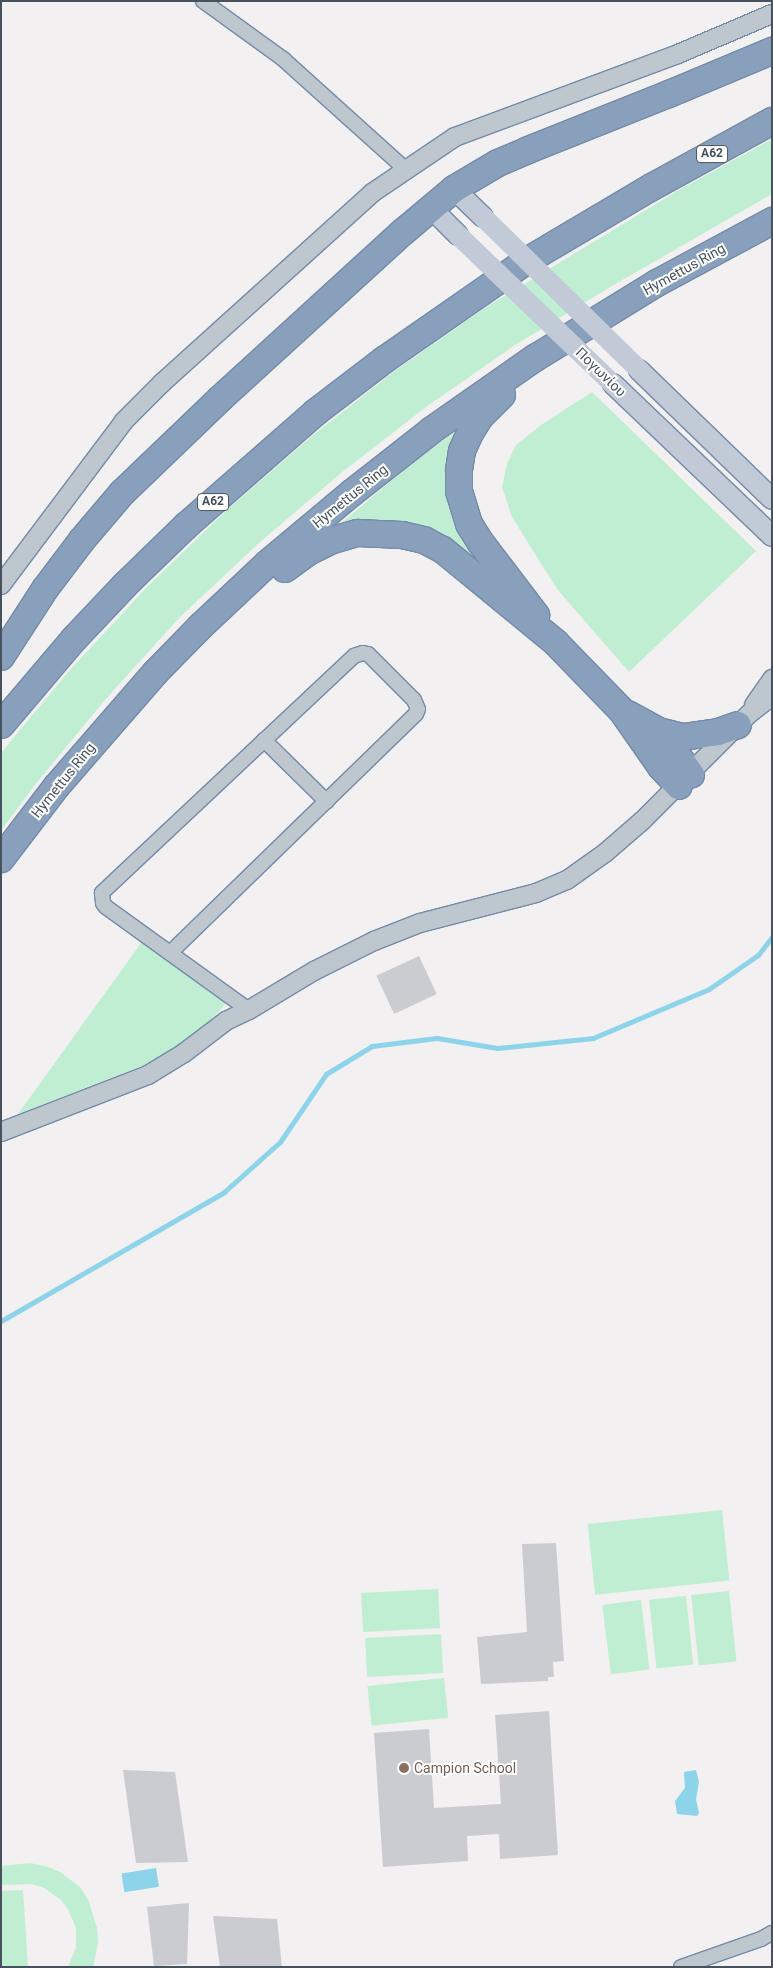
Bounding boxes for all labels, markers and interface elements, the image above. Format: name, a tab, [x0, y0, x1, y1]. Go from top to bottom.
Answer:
road number: Α62	[696, 144, 728, 164]
street label: Hymettus Ring	[640, 239, 728, 299]
street label: Πογωνίου	[572, 344, 630, 400]
street label: Hymettus Ring	[309, 461, 391, 531]
road number: Α62	[197, 492, 229, 512]
street label: Hymettus Ring	[28, 739, 98, 821]
place label: Campion School	[414, 1760, 516, 1776]
marker: Campion School	[398, 1762, 410, 1774]

